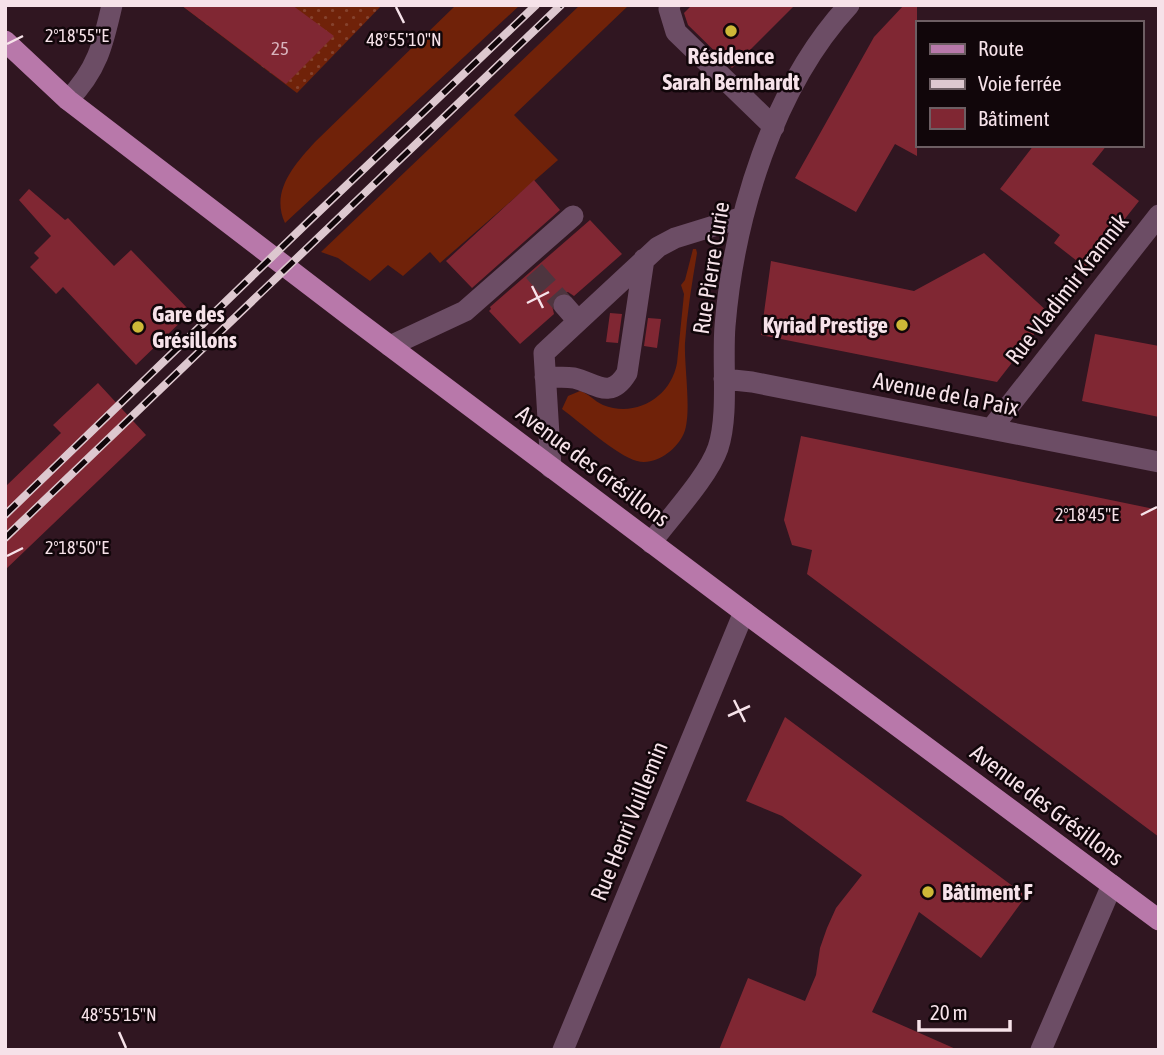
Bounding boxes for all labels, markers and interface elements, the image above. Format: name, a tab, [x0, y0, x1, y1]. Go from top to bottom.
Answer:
legend	[916, 21, 1143, 147]
marker: Résidence Sarah Bernhardt	[723, 23, 739, 39]
text: 2°18'55"E	[45, 25, 109, 46]
text: 48°55'10"N	[366, 29, 442, 50]
text: Route	[978, 36, 1024, 60]
house number: 25	[271, 37, 289, 59]
place label: Résidence Sarah Bernhardt	[662, 43, 800, 95]
text: Voie ferrée	[978, 71, 1061, 95]
text: Bâtiment	[978, 106, 1049, 130]
street label: Rue Pierre Curie	[688, 200, 734, 336]
street label: Rue Vladimir Kramnik	[1000, 209, 1134, 369]
place label: Gare des Grésillons	[152, 301, 237, 353]
place label: Kyriad Prestige	[763, 312, 888, 338]
marker: Kyriad Prestige	[894, 317, 910, 333]
marker: Gare des Grésillons	[130, 319, 146, 335]
street label: Avenue de la Paix	[871, 367, 1021, 421]
street label: Avenue des Grésillons	[512, 400, 674, 532]
text: 2°18'45"E	[1055, 504, 1119, 525]
text: 2°18'50"E	[45, 537, 109, 558]
street label: Rue Henri Vuillemin	[585, 738, 673, 904]
street label: Avenue des Grésillons	[966, 739, 1128, 871]
place label: Bâtiment F	[942, 879, 1033, 905]
marker: Bâtiment F	[920, 884, 936, 900]
scale bar	[919, 988, 1010, 1032]
text: 20 m	[930, 1000, 968, 1024]
text: 48°55'15"N	[81, 1004, 157, 1025]

